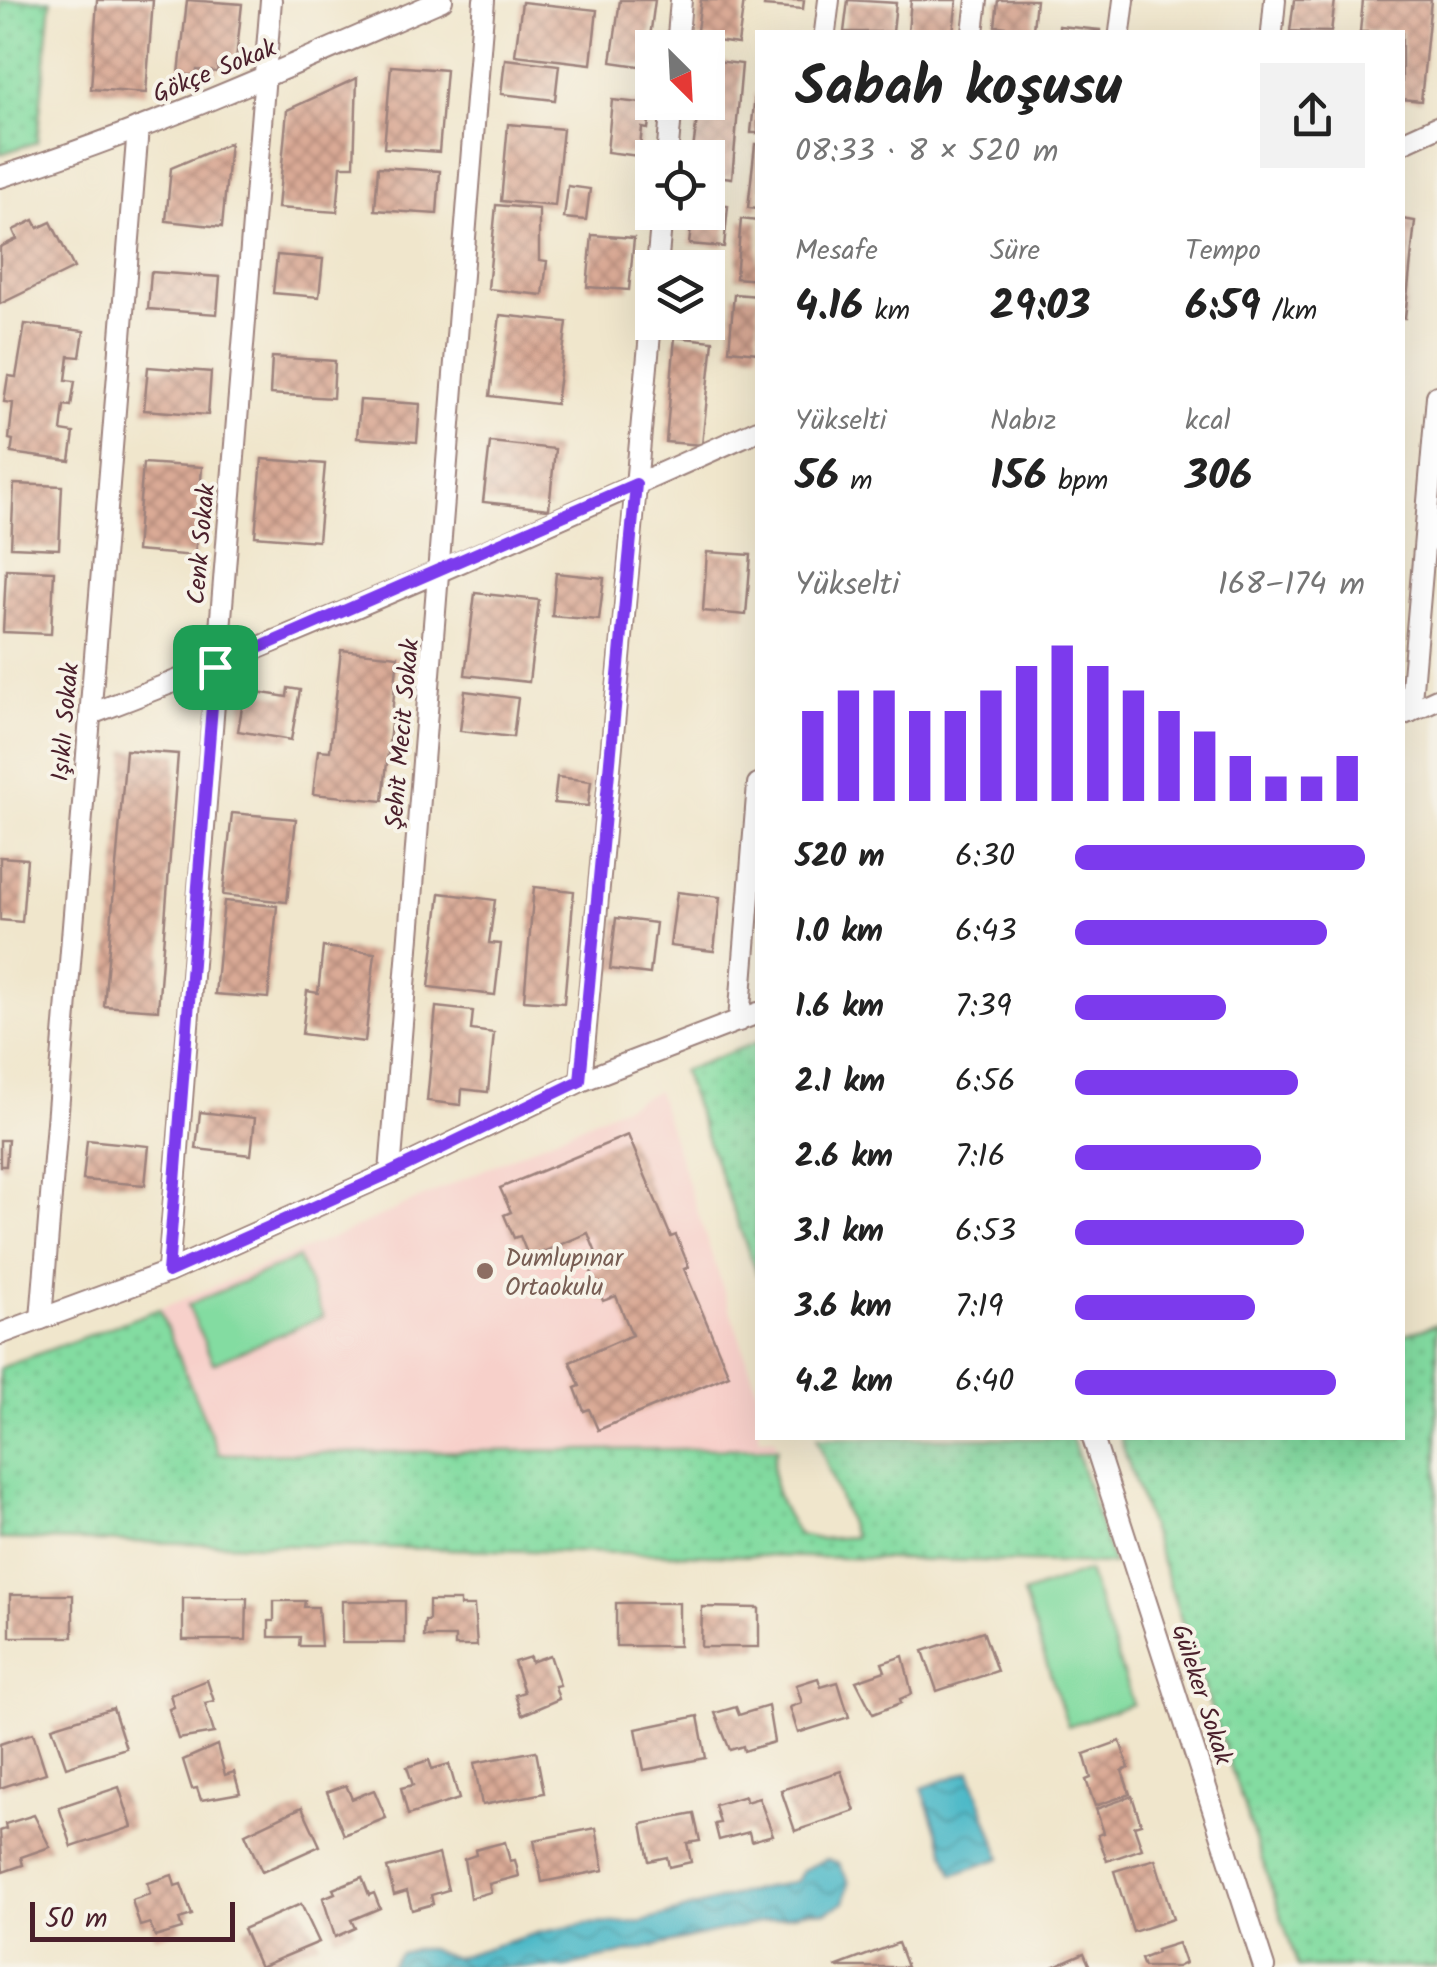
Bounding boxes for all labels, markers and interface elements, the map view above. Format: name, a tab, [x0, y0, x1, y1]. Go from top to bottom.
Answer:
street label: Gökçe Sokak	[147, 29, 283, 115]
north arrow	[635, 30, 725, 120]
map controls	[635, 30, 725, 340]
text: Sabah koşusu	[795, 46, 1122, 133]
button: share	[1260, 63, 1365, 168]
text: 08:33 · 8 × 520 m	[795, 127, 1059, 178]
button: locate	[635, 140, 725, 230]
text: Mesafe	[795, 229, 878, 274]
text: Süre	[990, 229, 1040, 274]
text: Tempo	[1185, 229, 1261, 274]
button: layers	[635, 250, 725, 340]
text: 4.16	[795, 274, 863, 341]
text: 29:03	[990, 274, 1091, 341]
text: 6:59	[1185, 274, 1261, 341]
text: km	[863, 289, 910, 334]
text: /km	[1261, 289, 1317, 334]
text: Yükselti	[795, 399, 887, 444]
text: Nabız	[990, 399, 1056, 444]
text: kcal	[1185, 399, 1231, 444]
text: 56	[795, 444, 839, 511]
text: 156	[990, 444, 1047, 511]
text: 306	[1185, 444, 1252, 511]
text: m	[839, 459, 873, 504]
text: bpm	[1047, 459, 1108, 504]
street label: Cenk Sokak	[177, 482, 227, 606]
text: Yükselti	[795, 560, 900, 611]
text: 168–174 m	[1218, 560, 1365, 611]
pin	[173, 625, 258, 710]
street label: Şehit Mecit Sokak	[375, 637, 431, 831]
icon: arrive	[188, 640, 243, 695]
street label: Işıklı Sokak	[41, 661, 91, 783]
text: 520 m	[795, 832, 885, 883]
text: 6:30	[955, 832, 1015, 883]
text: 1.0 km	[795, 907, 883, 958]
text: 6:43	[955, 907, 1017, 958]
text: 1.6 km	[795, 982, 884, 1033]
text: 7:39	[955, 982, 1012, 1033]
text: 2.1 km	[795, 1057, 885, 1108]
text: 6:56	[955, 1057, 1016, 1108]
text: 2.6 km	[795, 1132, 893, 1183]
text: 7:16	[955, 1132, 1005, 1183]
text: 3.1 km	[795, 1207, 884, 1258]
text: 6:53	[955, 1207, 1016, 1258]
place label: Dumlupınar Ortaokulu	[505, 1239, 625, 1308]
marker: Dumlupınar Ortaokulu	[474, 1260, 496, 1282]
text: 3.6 km	[795, 1282, 892, 1333]
text: 7:19	[955, 1282, 1003, 1333]
text: 4.2 km	[795, 1357, 893, 1408]
text: 6:40	[955, 1357, 1014, 1408]
street label: Güleker Sokak	[1160, 1619, 1243, 1770]
scale bar	[30, 1897, 235, 1942]
text: 50 m	[45, 1897, 108, 1942]

